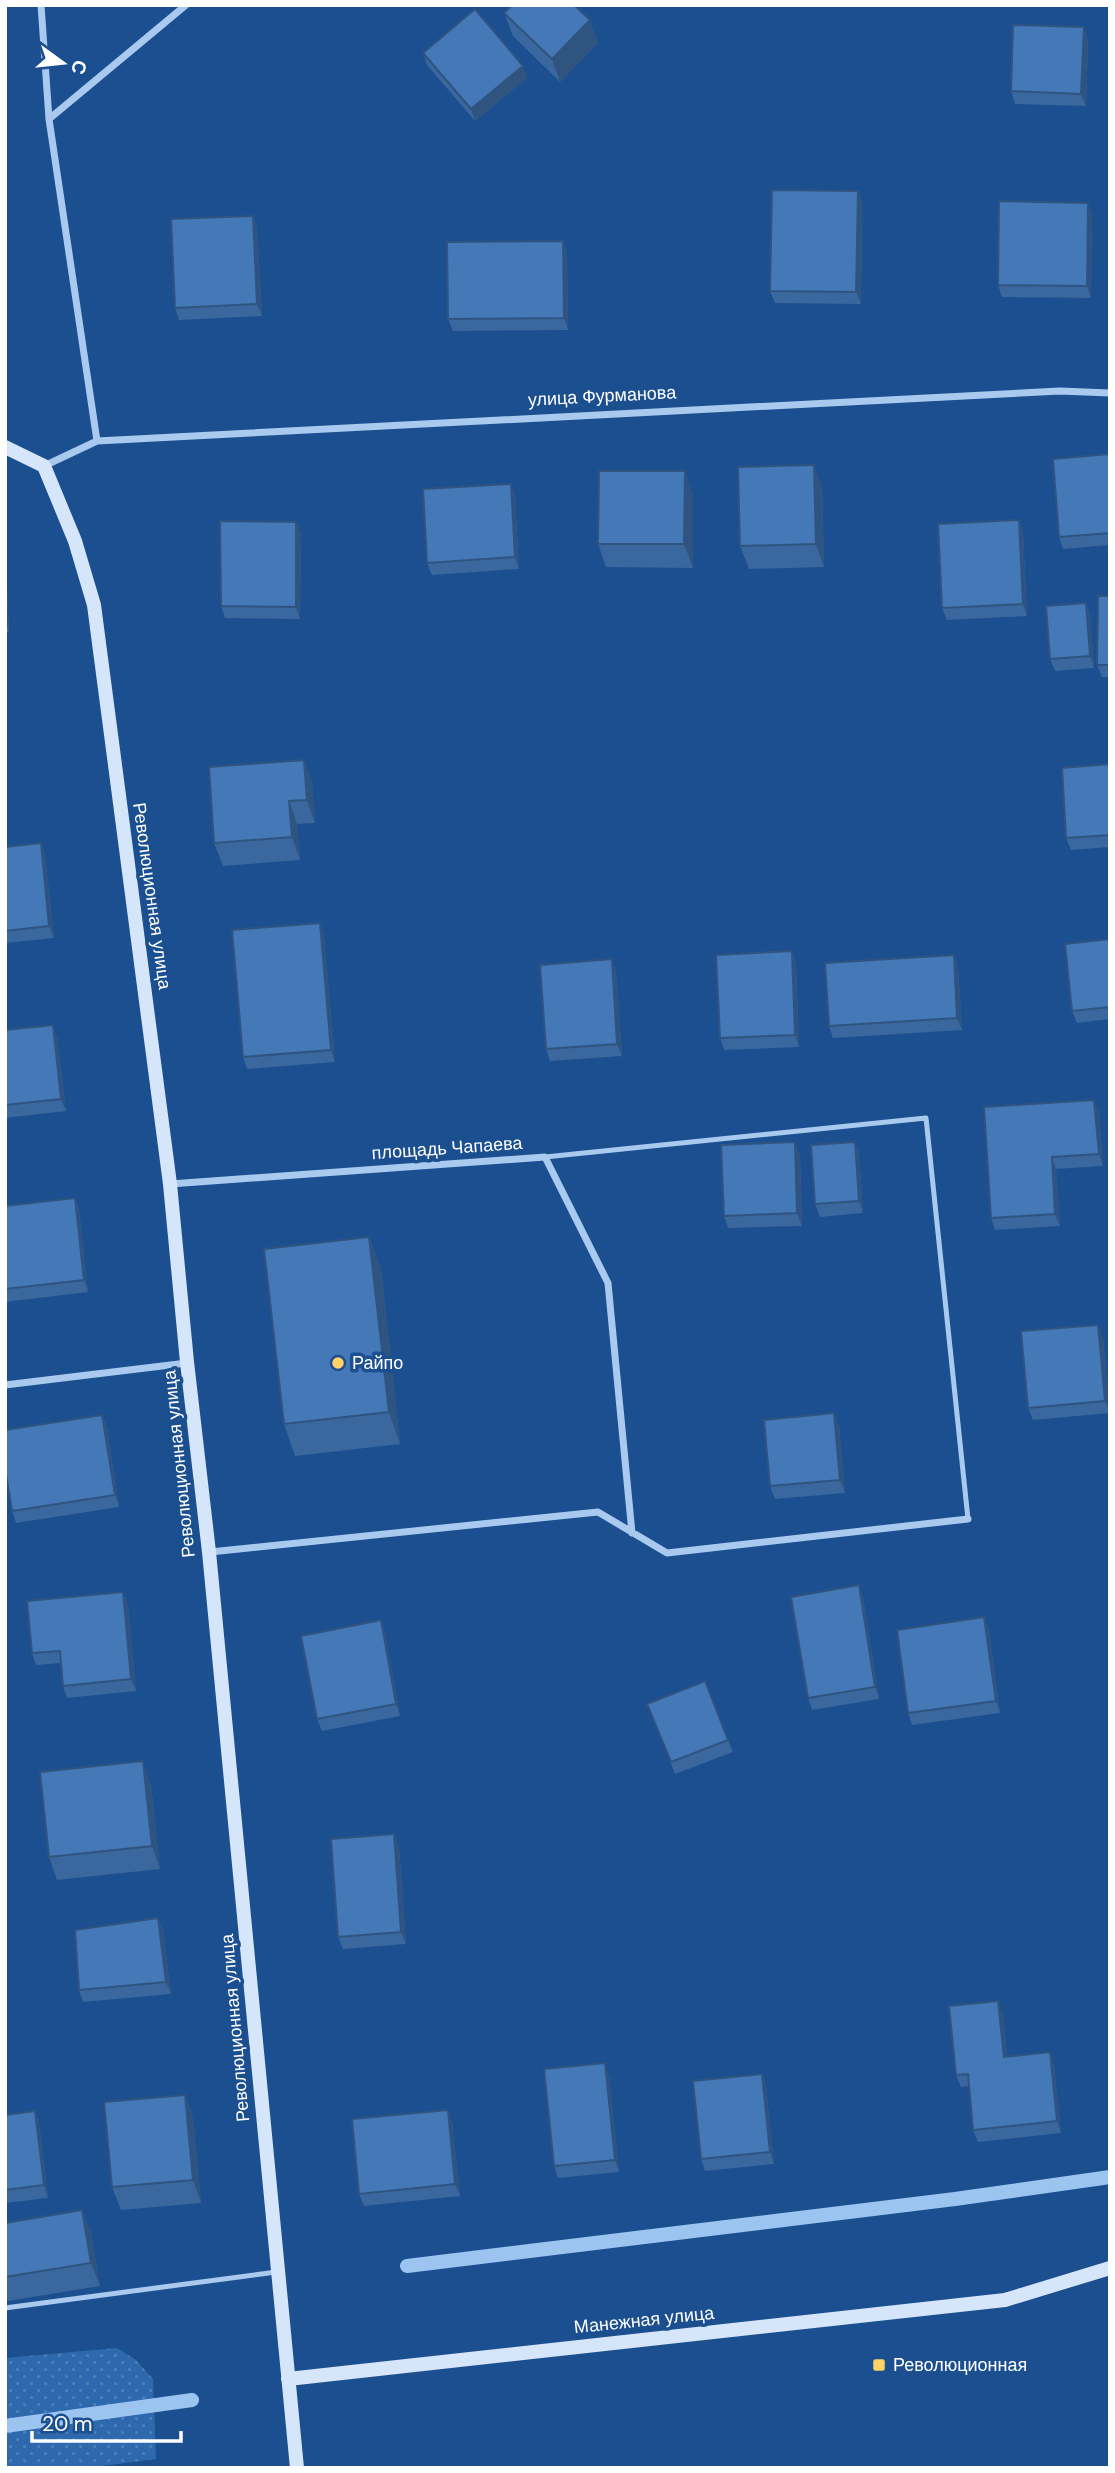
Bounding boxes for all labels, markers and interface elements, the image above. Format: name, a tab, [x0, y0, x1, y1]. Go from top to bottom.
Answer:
north arrow	[28, 28, 98, 98]
text: С	[65, 57, 93, 77]
street label: улица Фурманова	[527, 380, 678, 412]
street label: Революционная улица	[127, 801, 177, 992]
street label: площадь Чапаева	[371, 1131, 524, 1165]
place label: Райпо	[352, 1351, 403, 1375]
marker: Райпо	[330, 1355, 346, 1371]
street label: Революционная улица	[157, 1368, 201, 1559]
street label: Революционная улица	[215, 1932, 255, 2123]
street label: Манежная улица	[573, 2301, 716, 2339]
place label: Революционная	[893, 2353, 1027, 2377]
marker: Революционная	[871, 2357, 887, 2373]
scale bar	[32, 2400, 180, 2444]
text: 20 m	[42, 2410, 93, 2438]

